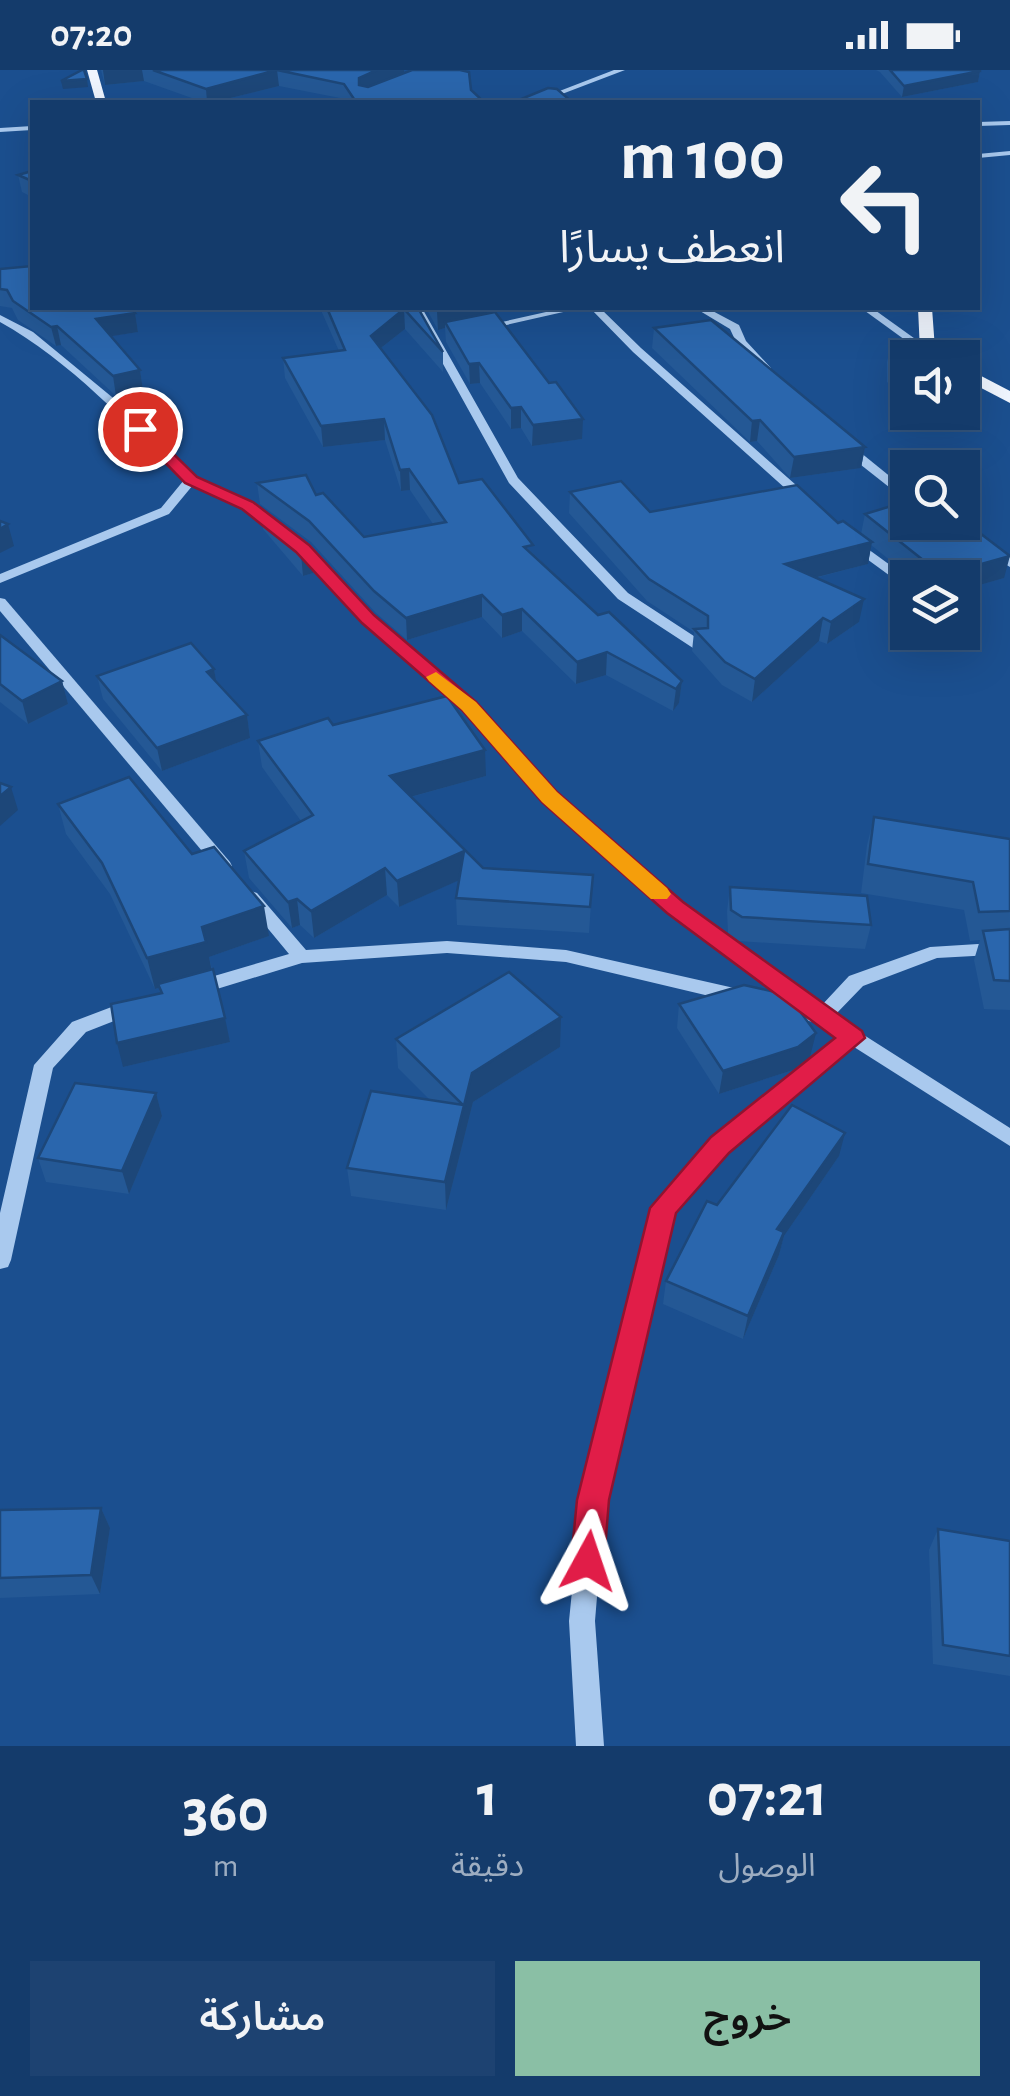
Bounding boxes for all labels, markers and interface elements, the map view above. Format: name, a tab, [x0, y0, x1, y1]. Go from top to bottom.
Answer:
text: 07:20	[50, 16, 133, 54]
text: 100 m	[620, 122, 785, 192]
icon: left	[820, 140, 950, 270]
text: انعطف يسارًا	[559, 226, 785, 271]
map controls	[890, 340, 980, 650]
button: sound	[890, 340, 980, 430]
pin	[98, 387, 183, 472]
icon: arrive	[113, 402, 168, 457]
button: search	[890, 450, 980, 540]
button: layers	[890, 560, 980, 650]
position arrow	[536, 1509, 640, 1613]
text: 1	[477, 1767, 498, 1827]
text: 07:21	[707, 1767, 827, 1827]
text: 360	[183, 1782, 269, 1842]
text: m	[213, 1850, 238, 1882]
text: دقيقة	[451, 1850, 524, 1882]
text: الوصول	[718, 1850, 816, 1882]
button: مشاركة	[30, 1961, 495, 2076]
button: خروج	[515, 1961, 980, 2076]

